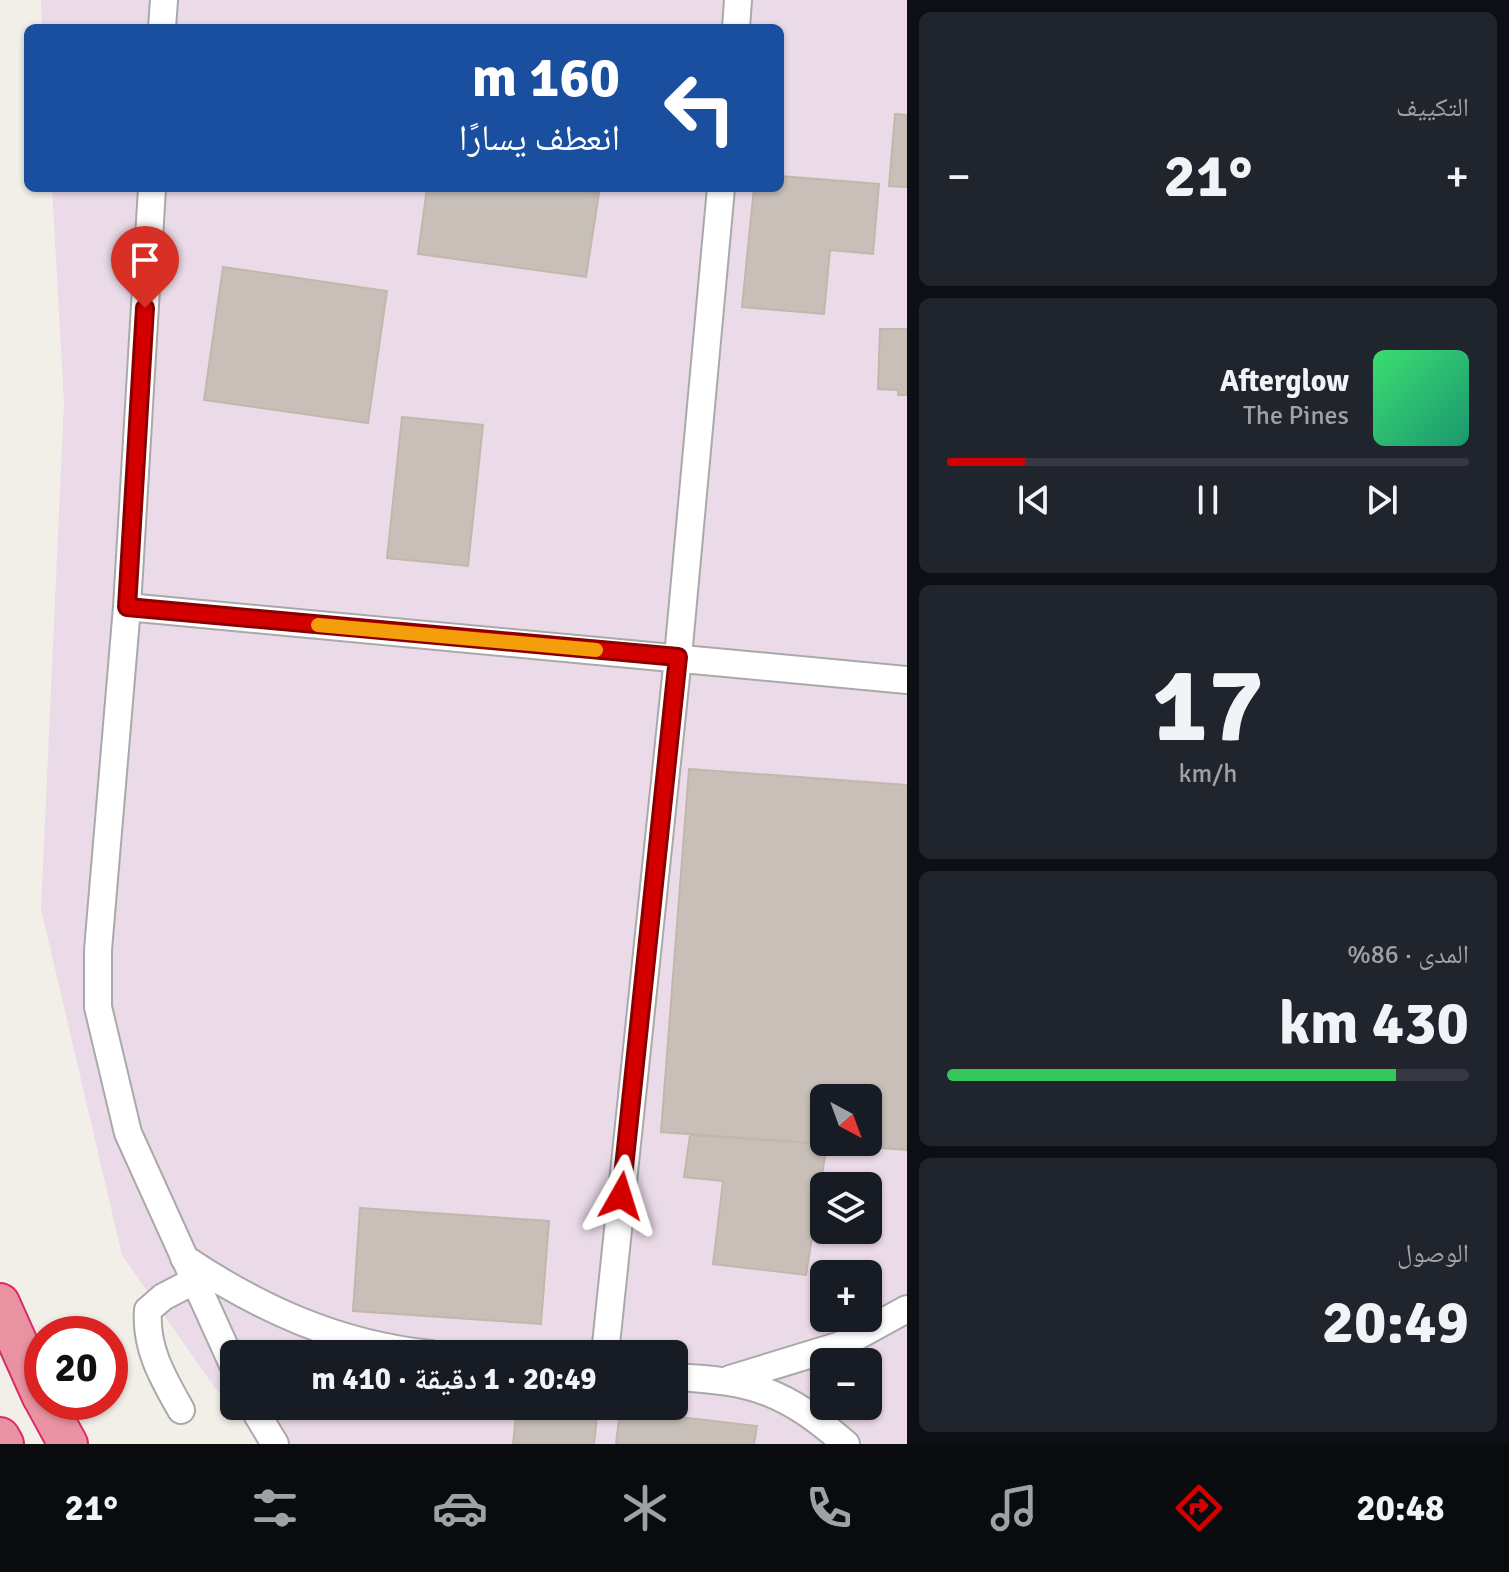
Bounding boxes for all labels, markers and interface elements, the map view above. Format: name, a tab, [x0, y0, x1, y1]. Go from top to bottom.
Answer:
text: 160 m	[472, 43, 620, 112]
icon: left	[648, 56, 752, 160]
text: التكييف	[1396, 92, 1469, 124]
text: انعطف يسارًا	[459, 116, 620, 161]
text: 21°	[1164, 140, 1252, 214]
text: −	[947, 150, 971, 204]
text: +	[1445, 150, 1469, 204]
pin	[111, 226, 179, 308]
icon: arrive	[123, 238, 167, 282]
text: Afterglow	[1220, 363, 1349, 400]
text: The Pines	[1243, 400, 1349, 432]
icon: previous	[1012, 478, 1056, 522]
icon: pause	[1186, 478, 1230, 522]
icon: next	[1360, 478, 1404, 522]
text: 17	[1152, 642, 1264, 770]
text: km/h	[1179, 758, 1237, 790]
text: المدى · 86%	[1347, 939, 1469, 971]
text: 430 km	[1279, 987, 1469, 1061]
north arrow	[810, 1084, 882, 1156]
map controls	[810, 1084, 882, 1420]
position arrow	[579, 1154, 663, 1238]
button: layers	[810, 1172, 882, 1244]
text: الوصول	[1397, 1238, 1469, 1270]
button: +	[810, 1260, 882, 1332]
text: 20:49	[1322, 1286, 1469, 1360]
speed limit sign: 20	[24, 1316, 128, 1420]
button: −	[810, 1348, 882, 1420]
text: 20:49 · 1 دقيقة · 410 m	[311, 1361, 597, 1398]
icon: filters	[247, 1480, 303, 1536]
icon: car	[432, 1480, 488, 1536]
icon: climate	[617, 1480, 673, 1536]
icon: phone	[801, 1480, 857, 1536]
icon: music	[986, 1480, 1042, 1536]
icon: directions	[1171, 1480, 1227, 1536]
text: 21°	[65, 1486, 118, 1531]
text: 20:48	[1356, 1486, 1445, 1531]

